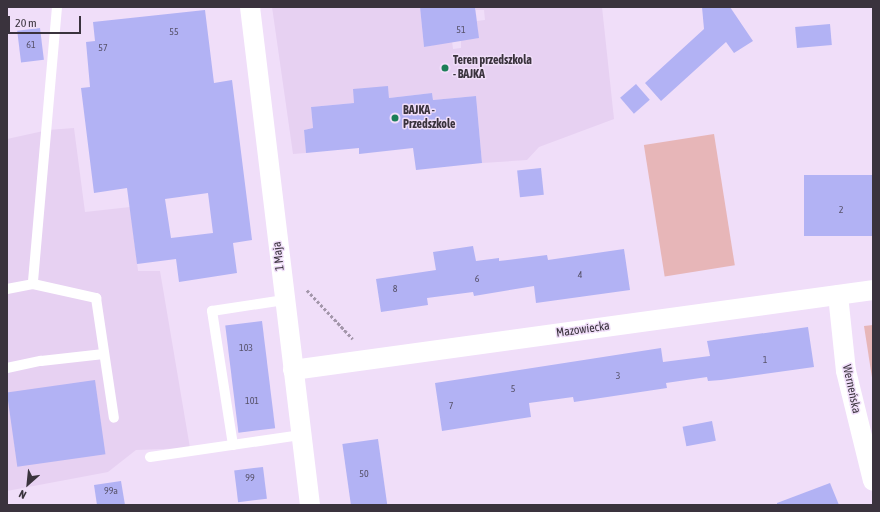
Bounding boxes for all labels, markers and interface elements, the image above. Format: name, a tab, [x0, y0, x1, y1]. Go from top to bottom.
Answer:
scale bar	[10, 8, 83, 34]
text: 20 m	[15, 16, 37, 30]
house number: 51	[456, 24, 466, 36]
house number: 55	[169, 26, 179, 38]
house number: 61	[26, 39, 36, 51]
house number: 57	[98, 42, 108, 54]
place label: Teren przedszkola - BAJKA	[453, 54, 532, 82]
marker: Teren przedszkola - BAJKA	[440, 63, 450, 73]
place label: BAJKA - Przedszkole	[403, 104, 455, 132]
marker: BAJKA - Przedszkole	[390, 113, 400, 123]
house number: 2	[839, 204, 843, 216]
street label: 1 Maja	[270, 241, 288, 271]
house number: 4	[578, 269, 582, 281]
house number: 6	[475, 273, 479, 285]
house number: 8	[393, 283, 397, 295]
street label: Mazowiecka	[555, 319, 611, 341]
house number: 103	[239, 342, 253, 354]
house number: 1	[763, 354, 767, 366]
street label: Werneńska	[839, 363, 863, 415]
house number: 3	[616, 370, 620, 382]
house number: 5	[511, 383, 515, 395]
house number: 101	[245, 395, 259, 407]
house number: 7	[449, 400, 453, 412]
north arrow	[8, 464, 48, 504]
house number: 50	[359, 468, 369, 480]
house number: 99	[245, 472, 255, 484]
house number: 99a	[104, 485, 118, 497]
text: N	[17, 488, 28, 502]

